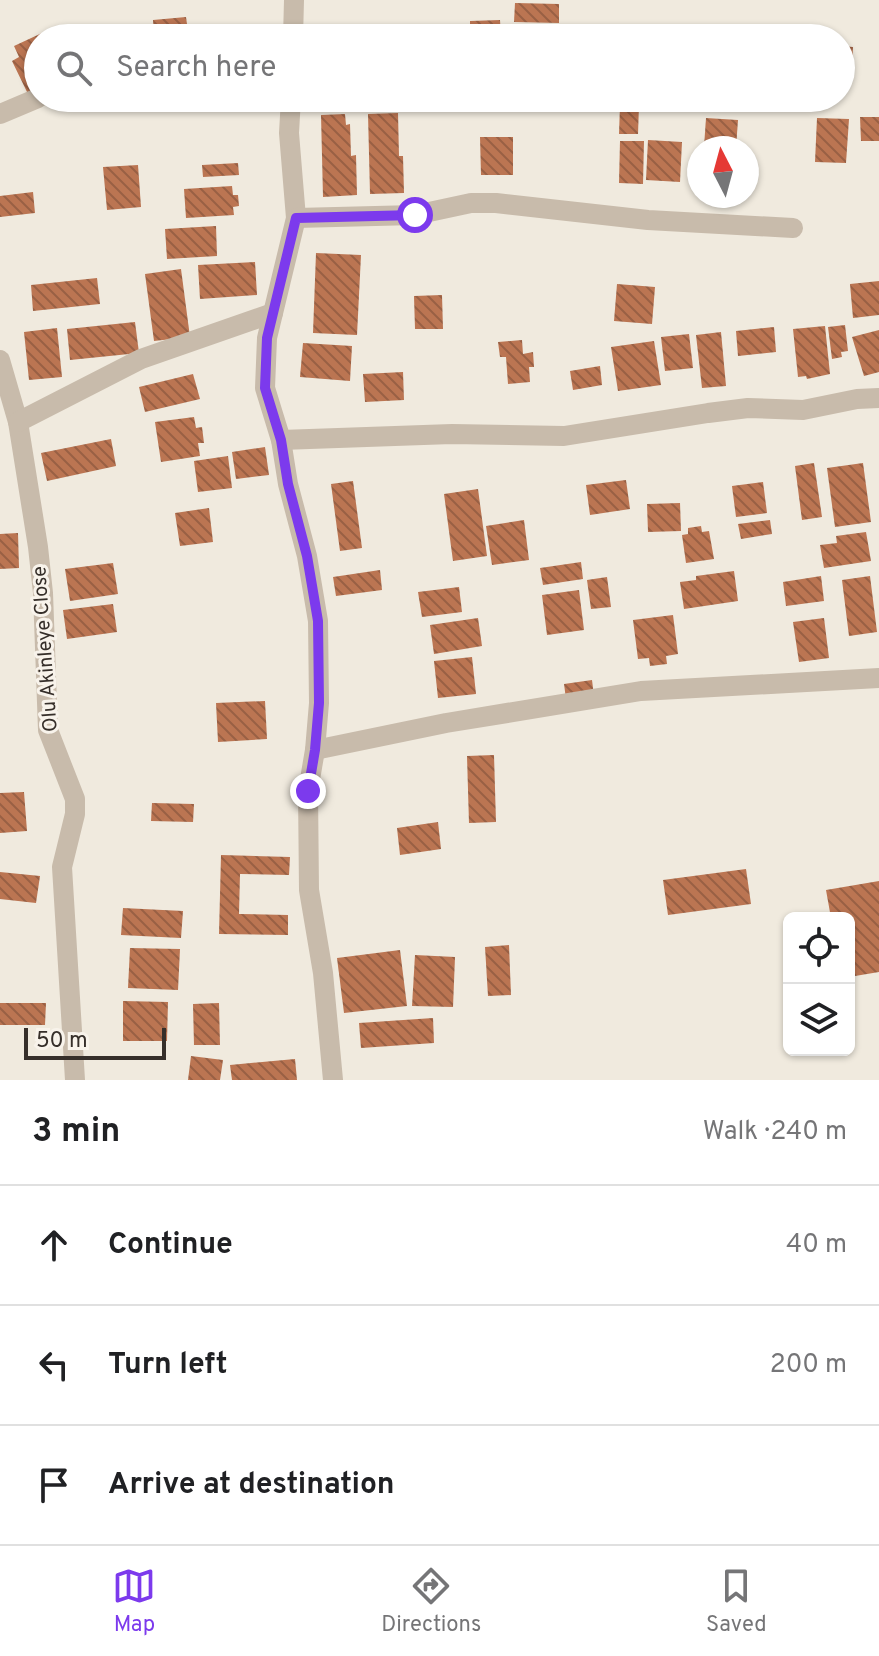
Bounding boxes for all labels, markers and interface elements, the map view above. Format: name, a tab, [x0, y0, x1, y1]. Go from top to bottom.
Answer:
search box	[24, 24, 855, 112]
icon: search	[52, 46, 96, 90]
text: Search here	[116, 50, 276, 87]
north arrow	[687, 136, 759, 208]
route start	[397, 197, 433, 233]
street label: Olu Akinleye Close	[27, 565, 65, 733]
route end	[290, 773, 326, 809]
map controls	[783, 912, 855, 1056]
button: locate	[783, 912, 855, 984]
button: layers	[783, 984, 855, 1056]
scale bar	[24, 1024, 166, 1060]
text: 50 m	[36, 1028, 88, 1055]
text: 3 min	[32, 1111, 120, 1154]
text: Walk · 240 m	[703, 1116, 847, 1149]
icon: ahead	[32, 1223, 76, 1267]
text: Continue	[108, 1227, 233, 1264]
text: 40 m	[786, 1229, 847, 1262]
icon: left	[32, 1343, 76, 1387]
text: Turn left	[108, 1347, 228, 1384]
text: 200 m	[770, 1349, 847, 1382]
icon: arrive	[32, 1463, 76, 1507]
text: Arrive at destination	[108, 1467, 394, 1504]
tab: Map	[112, 1564, 156, 1639]
tab: Directions	[381, 1564, 481, 1639]
tab: Saved	[706, 1564, 767, 1639]

